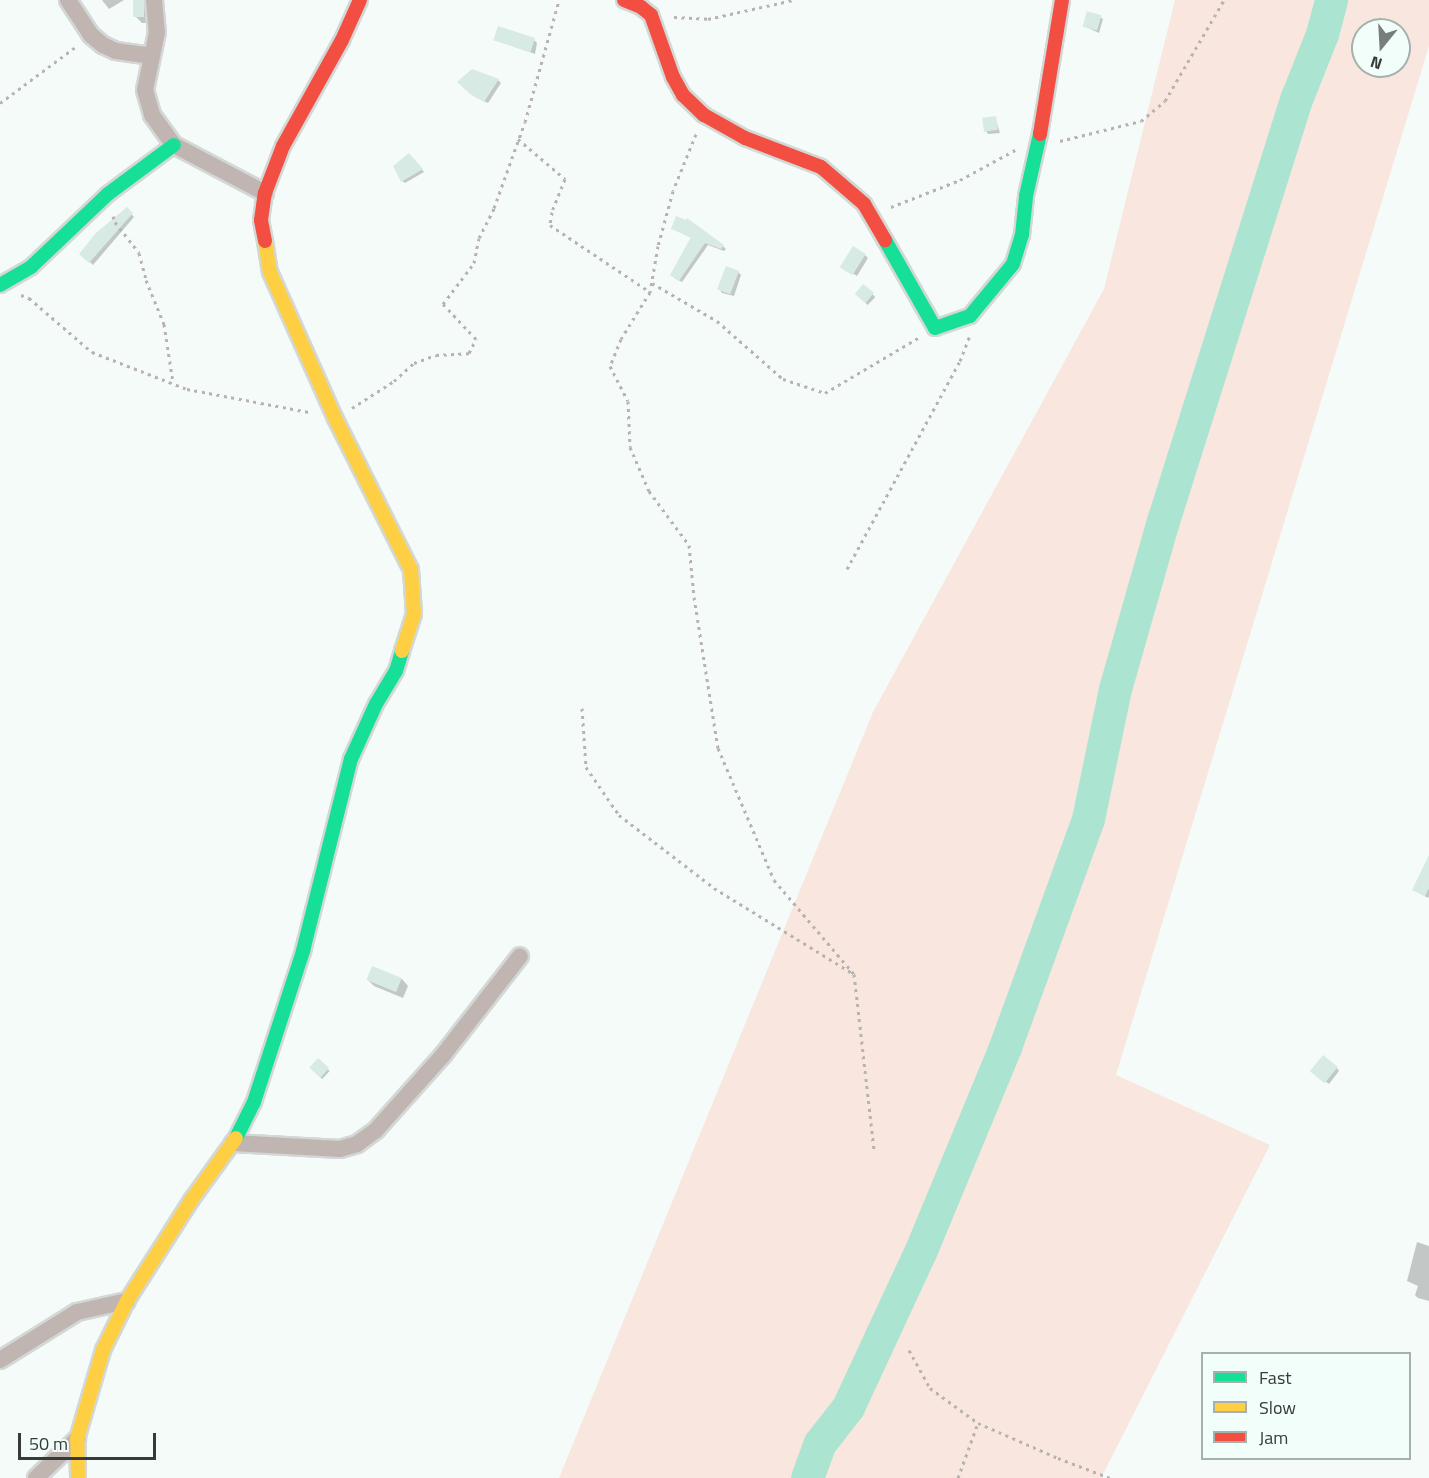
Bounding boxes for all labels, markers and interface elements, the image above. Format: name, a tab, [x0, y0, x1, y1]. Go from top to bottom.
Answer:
north arrow	[1351, 18, 1411, 78]
text: N	[1367, 50, 1385, 76]
legend	[1201, 1352, 1411, 1460]
text: Fast	[1259, 1364, 1292, 1391]
text: Slow	[1259, 1394, 1296, 1421]
scale bar	[21, 1421, 159, 1459]
text: Jam	[1259, 1424, 1288, 1451]
text: 50 m	[29, 1430, 68, 1457]

